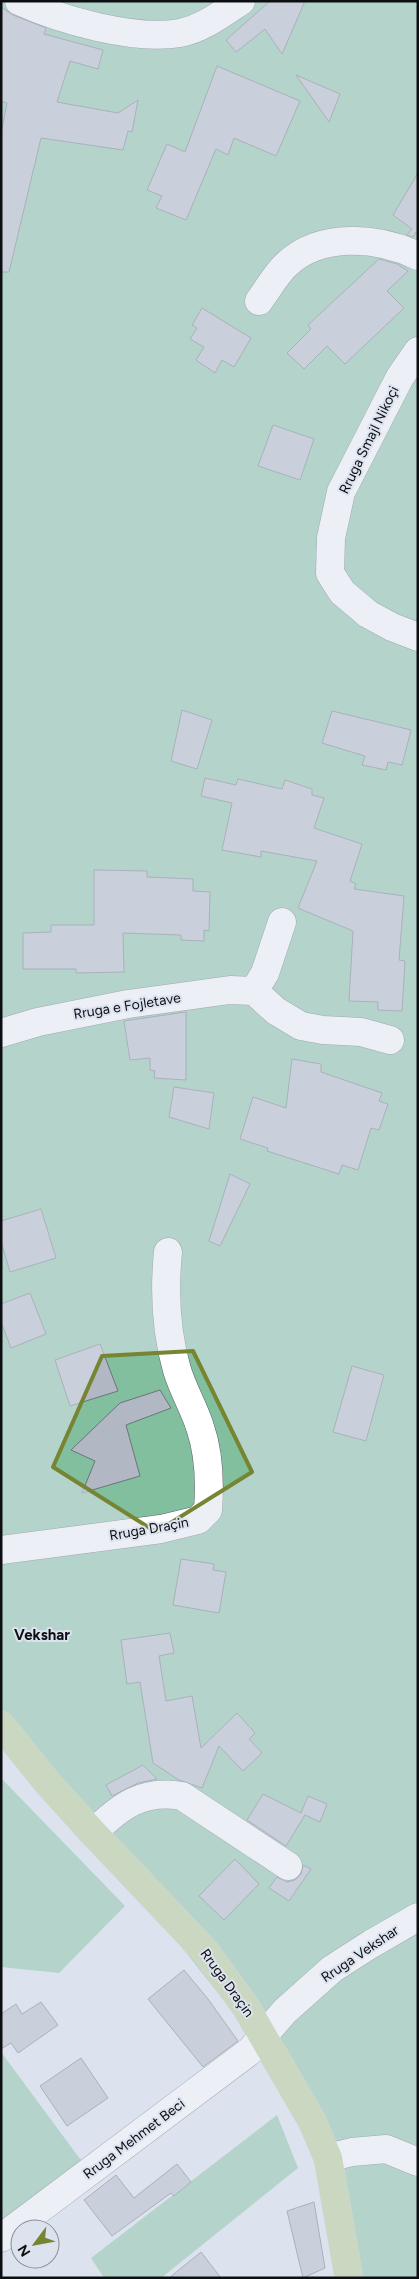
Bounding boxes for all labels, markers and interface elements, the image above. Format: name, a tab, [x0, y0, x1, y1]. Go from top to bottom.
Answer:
street label: Rruga Smajl Nikoçi	[336, 383, 402, 497]
street label: Rruga e Fojletave	[72, 989, 182, 1023]
street label: Rruga Draçin	[108, 1514, 190, 1544]
district label: Vekshar	[14, 1626, 70, 1644]
street label: Rruga Vekshar	[318, 1922, 402, 1986]
street label: Rruga Draçin	[197, 1946, 258, 2021]
street label: Rruga Mehmet Beci	[80, 2095, 188, 2183]
north arrow	[10, 2219, 60, 2269]
text: N	[14, 2242, 34, 2260]

